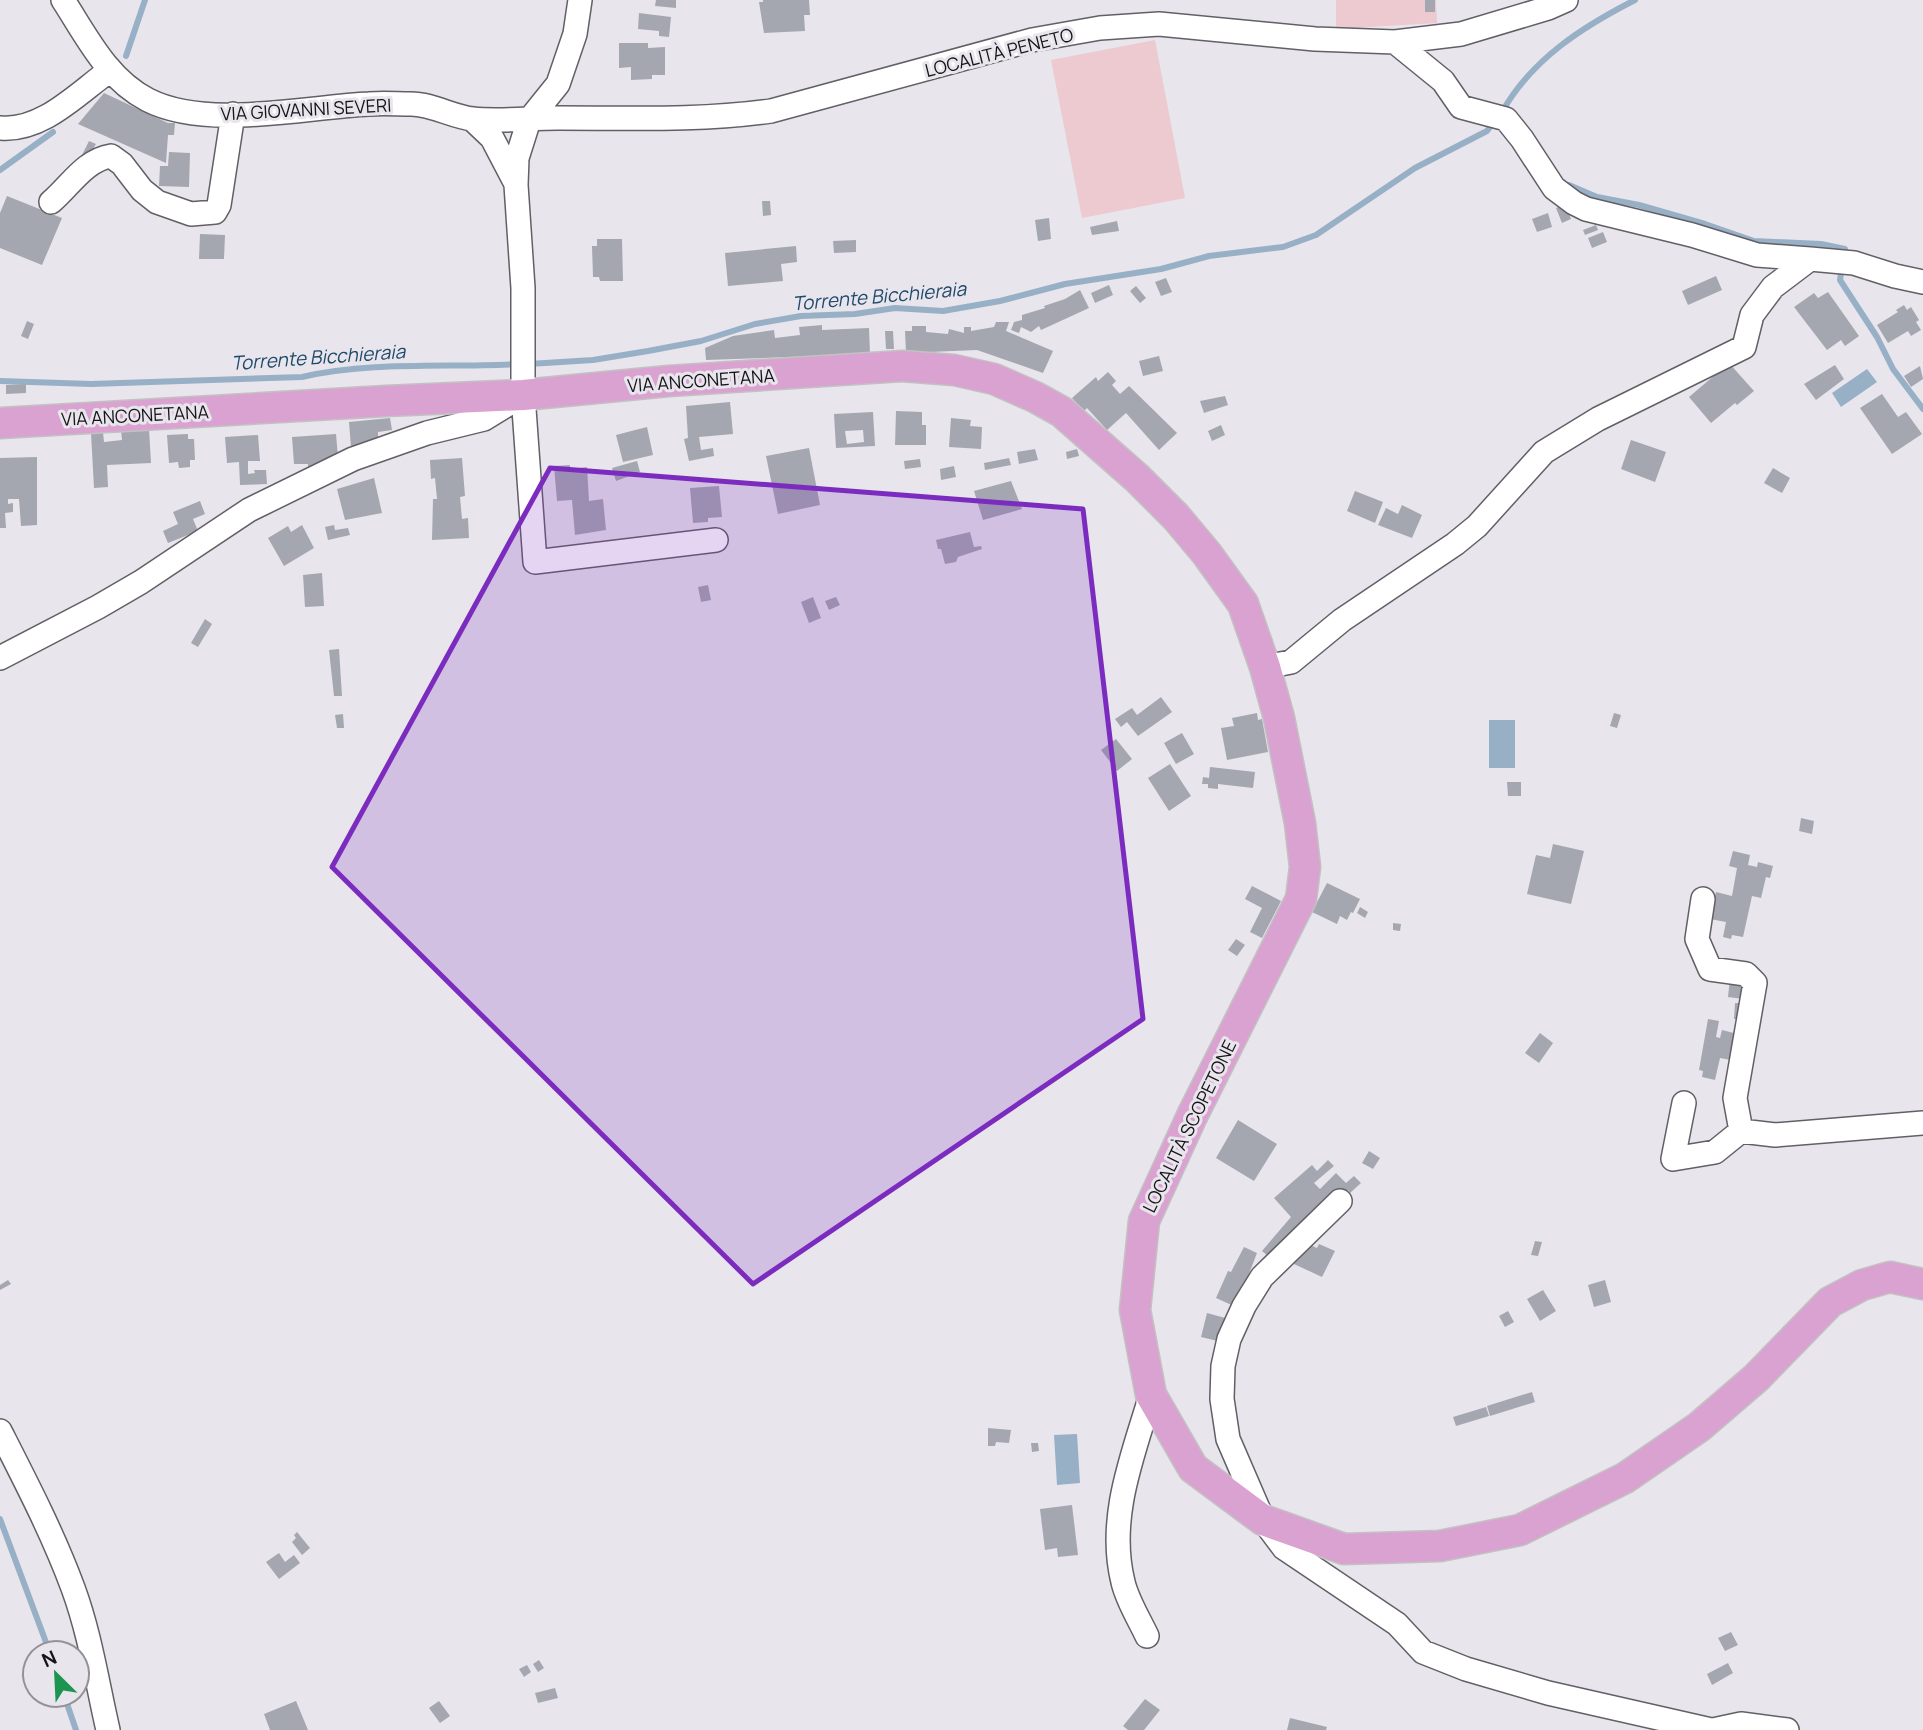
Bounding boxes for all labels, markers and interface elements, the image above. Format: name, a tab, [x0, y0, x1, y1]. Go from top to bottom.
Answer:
street label: LOCALITÀ PENETO	[922, 22, 1076, 82]
street label: VIA GIOVANNI SEVERI	[220, 93, 392, 125]
water label: Torrente Bicchieraia	[791, 275, 968, 317]
water label: Torrente Bicchieraia	[230, 338, 407, 376]
street label: VIA ANCONETANA	[626, 363, 776, 397]
street label: VIA ANCONETANA	[61, 399, 210, 431]
street label: LOCALITÀ SCOPETONE	[1137, 1036, 1241, 1216]
north arrow	[21, 1639, 91, 1709]
text: N	[38, 1644, 61, 1673]

